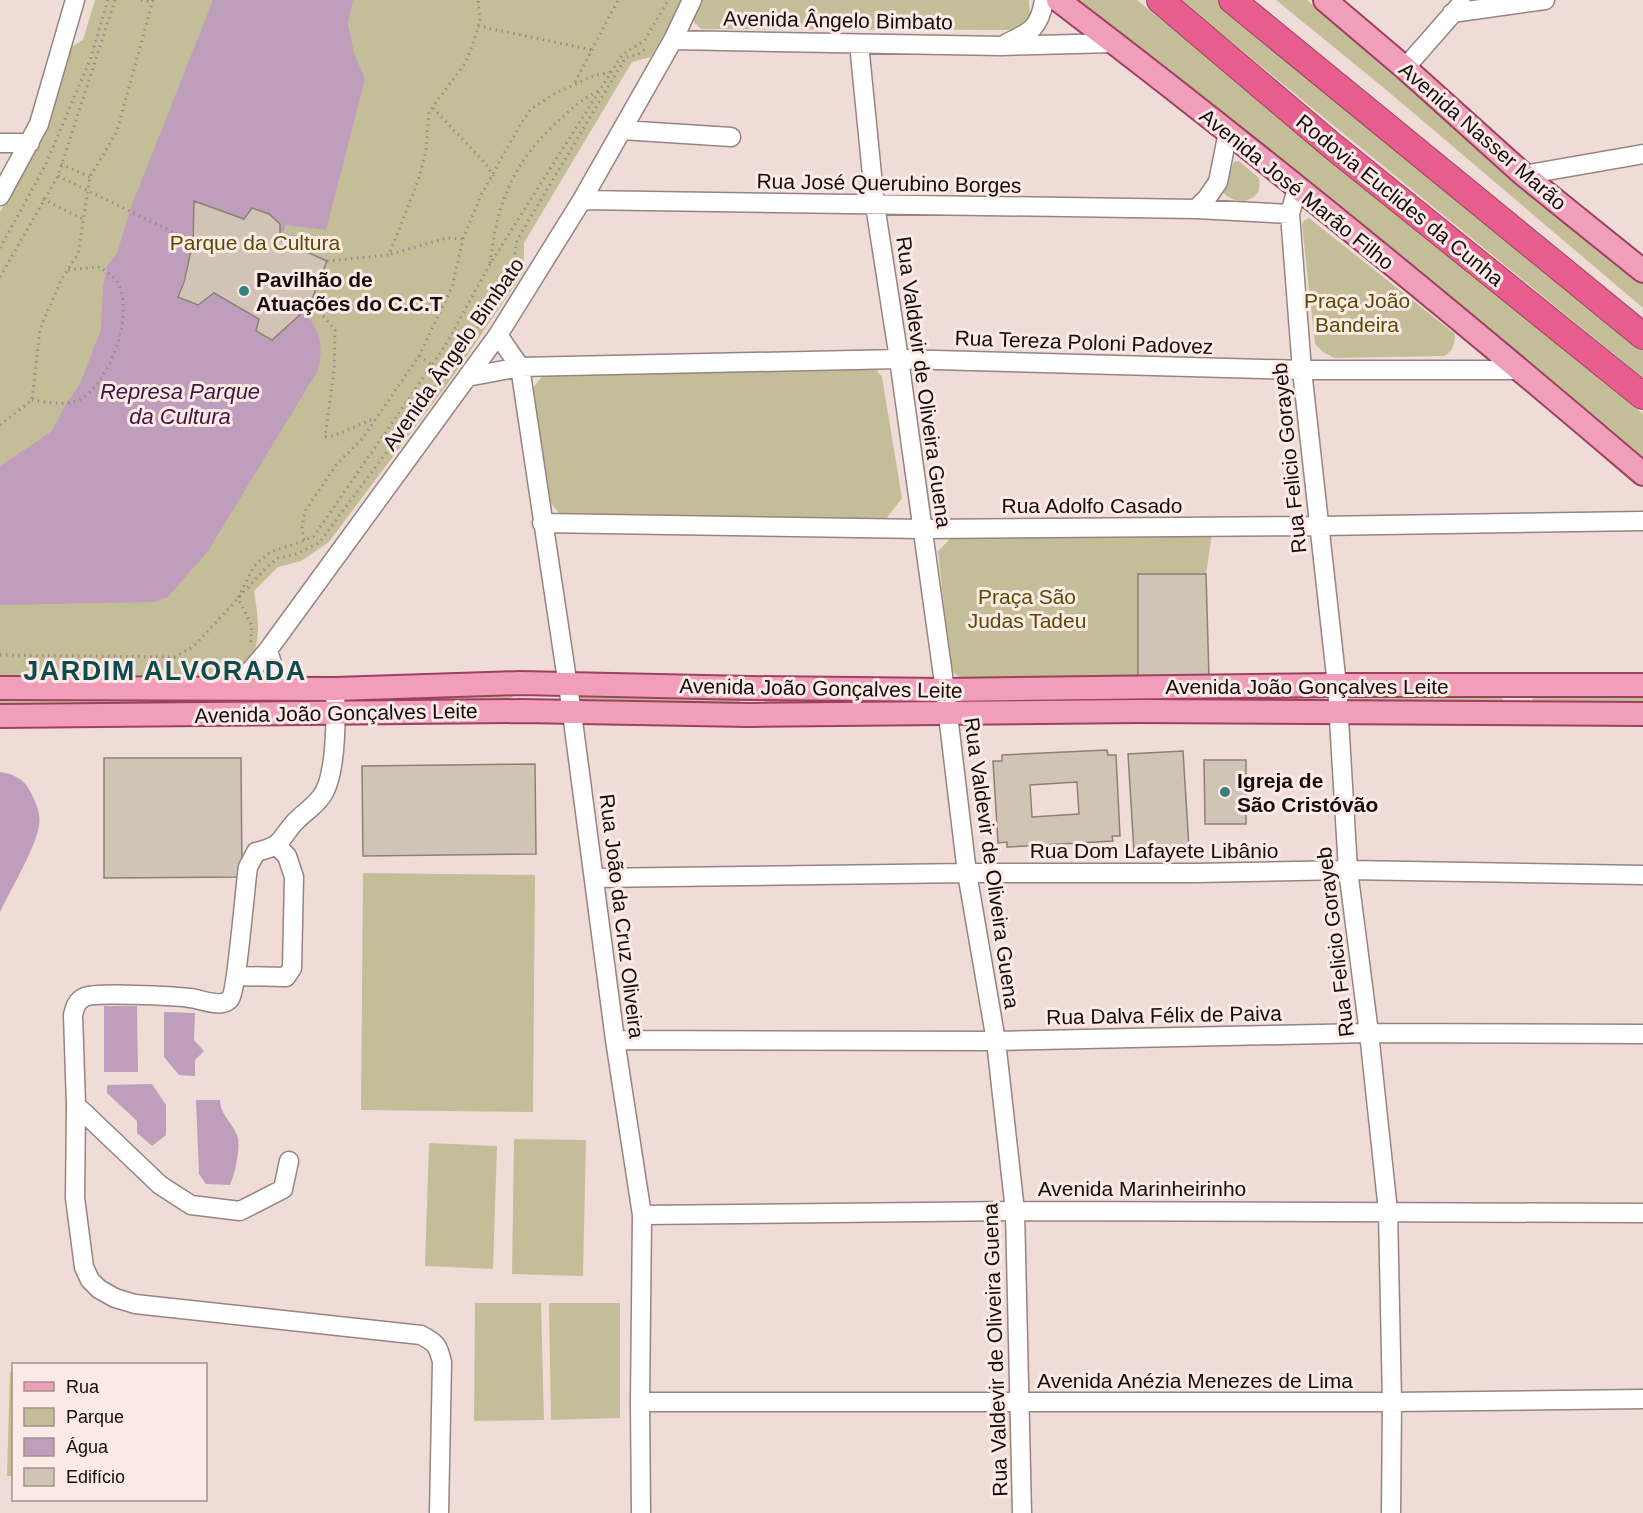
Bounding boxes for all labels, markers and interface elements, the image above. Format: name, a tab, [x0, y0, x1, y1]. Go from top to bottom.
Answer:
street label: Avenida Ângelo Bimbato	[723, 6, 953, 34]
street label: Avenida Nasser Marão	[1395, 57, 1571, 215]
street label: Avenida José Marão Filho	[1196, 104, 1398, 274]
street label: Rodovia Euclides da Cunha	[1292, 110, 1508, 291]
street label: Rua José Querubino Borges	[756, 169, 1022, 197]
park label: Parque da Cultura	[170, 231, 341, 254]
street label: Rua Valdevir de Oliveira Guena	[892, 235, 956, 529]
street label: Avenida Ângelo Bimbato	[378, 253, 528, 455]
place label: Pavilhão de Atuações do C.C.T	[256, 268, 443, 315]
marker: Pavilhão de Atuações do C.C.T	[237, 284, 251, 298]
park label: Praça João Bandeira	[1304, 289, 1410, 336]
street label: Rua Tereza Poloni Padovez	[954, 326, 1214, 358]
street label: Rua Felicio Gorayeb	[1268, 362, 1310, 554]
water label: Represa Parque da Cultura	[100, 379, 260, 429]
street label: Rua Adolfo Casado	[1002, 494, 1182, 517]
park label: Praça São Judas Tadeu	[968, 585, 1086, 632]
district label: JARDIM ALVORADA	[23, 656, 307, 686]
street label: Avenida João Gonçalves Leite	[679, 674, 963, 702]
street label: Avenida João Gonçalves Leite	[1165, 675, 1449, 698]
street label: Avenida João Gonçalves Leite	[194, 699, 478, 727]
street label: Rua Valdevir de Oliveira Guena	[960, 716, 1024, 1010]
place label: Igreja de São Cristóvão	[1237, 769, 1378, 816]
marker: Igreja de São Cristóvão	[1218, 785, 1232, 799]
street label: Rua João da Cruz Oliveira	[596, 792, 648, 1040]
street label: Rua Dom Lafayete Libânio	[1030, 839, 1278, 862]
street label: Rua Felicio Gorayeb	[1312, 846, 1358, 1038]
street label: Rua Dalva Félix de Paiva	[1046, 1001, 1282, 1029]
street label: Avenida Marinheirinho	[1038, 1177, 1246, 1200]
street label: Rua Valdevir de Oliveira Guena	[978, 1202, 1012, 1497]
legend	[12, 1363, 207, 1501]
street label: Avenida Anézia Menezes de Lima	[1037, 1369, 1353, 1392]
text: Rua	[66, 1377, 100, 1397]
text: Parque	[66, 1407, 124, 1427]
text: Água	[66, 1437, 109, 1457]
text: Edifício	[66, 1467, 125, 1487]

